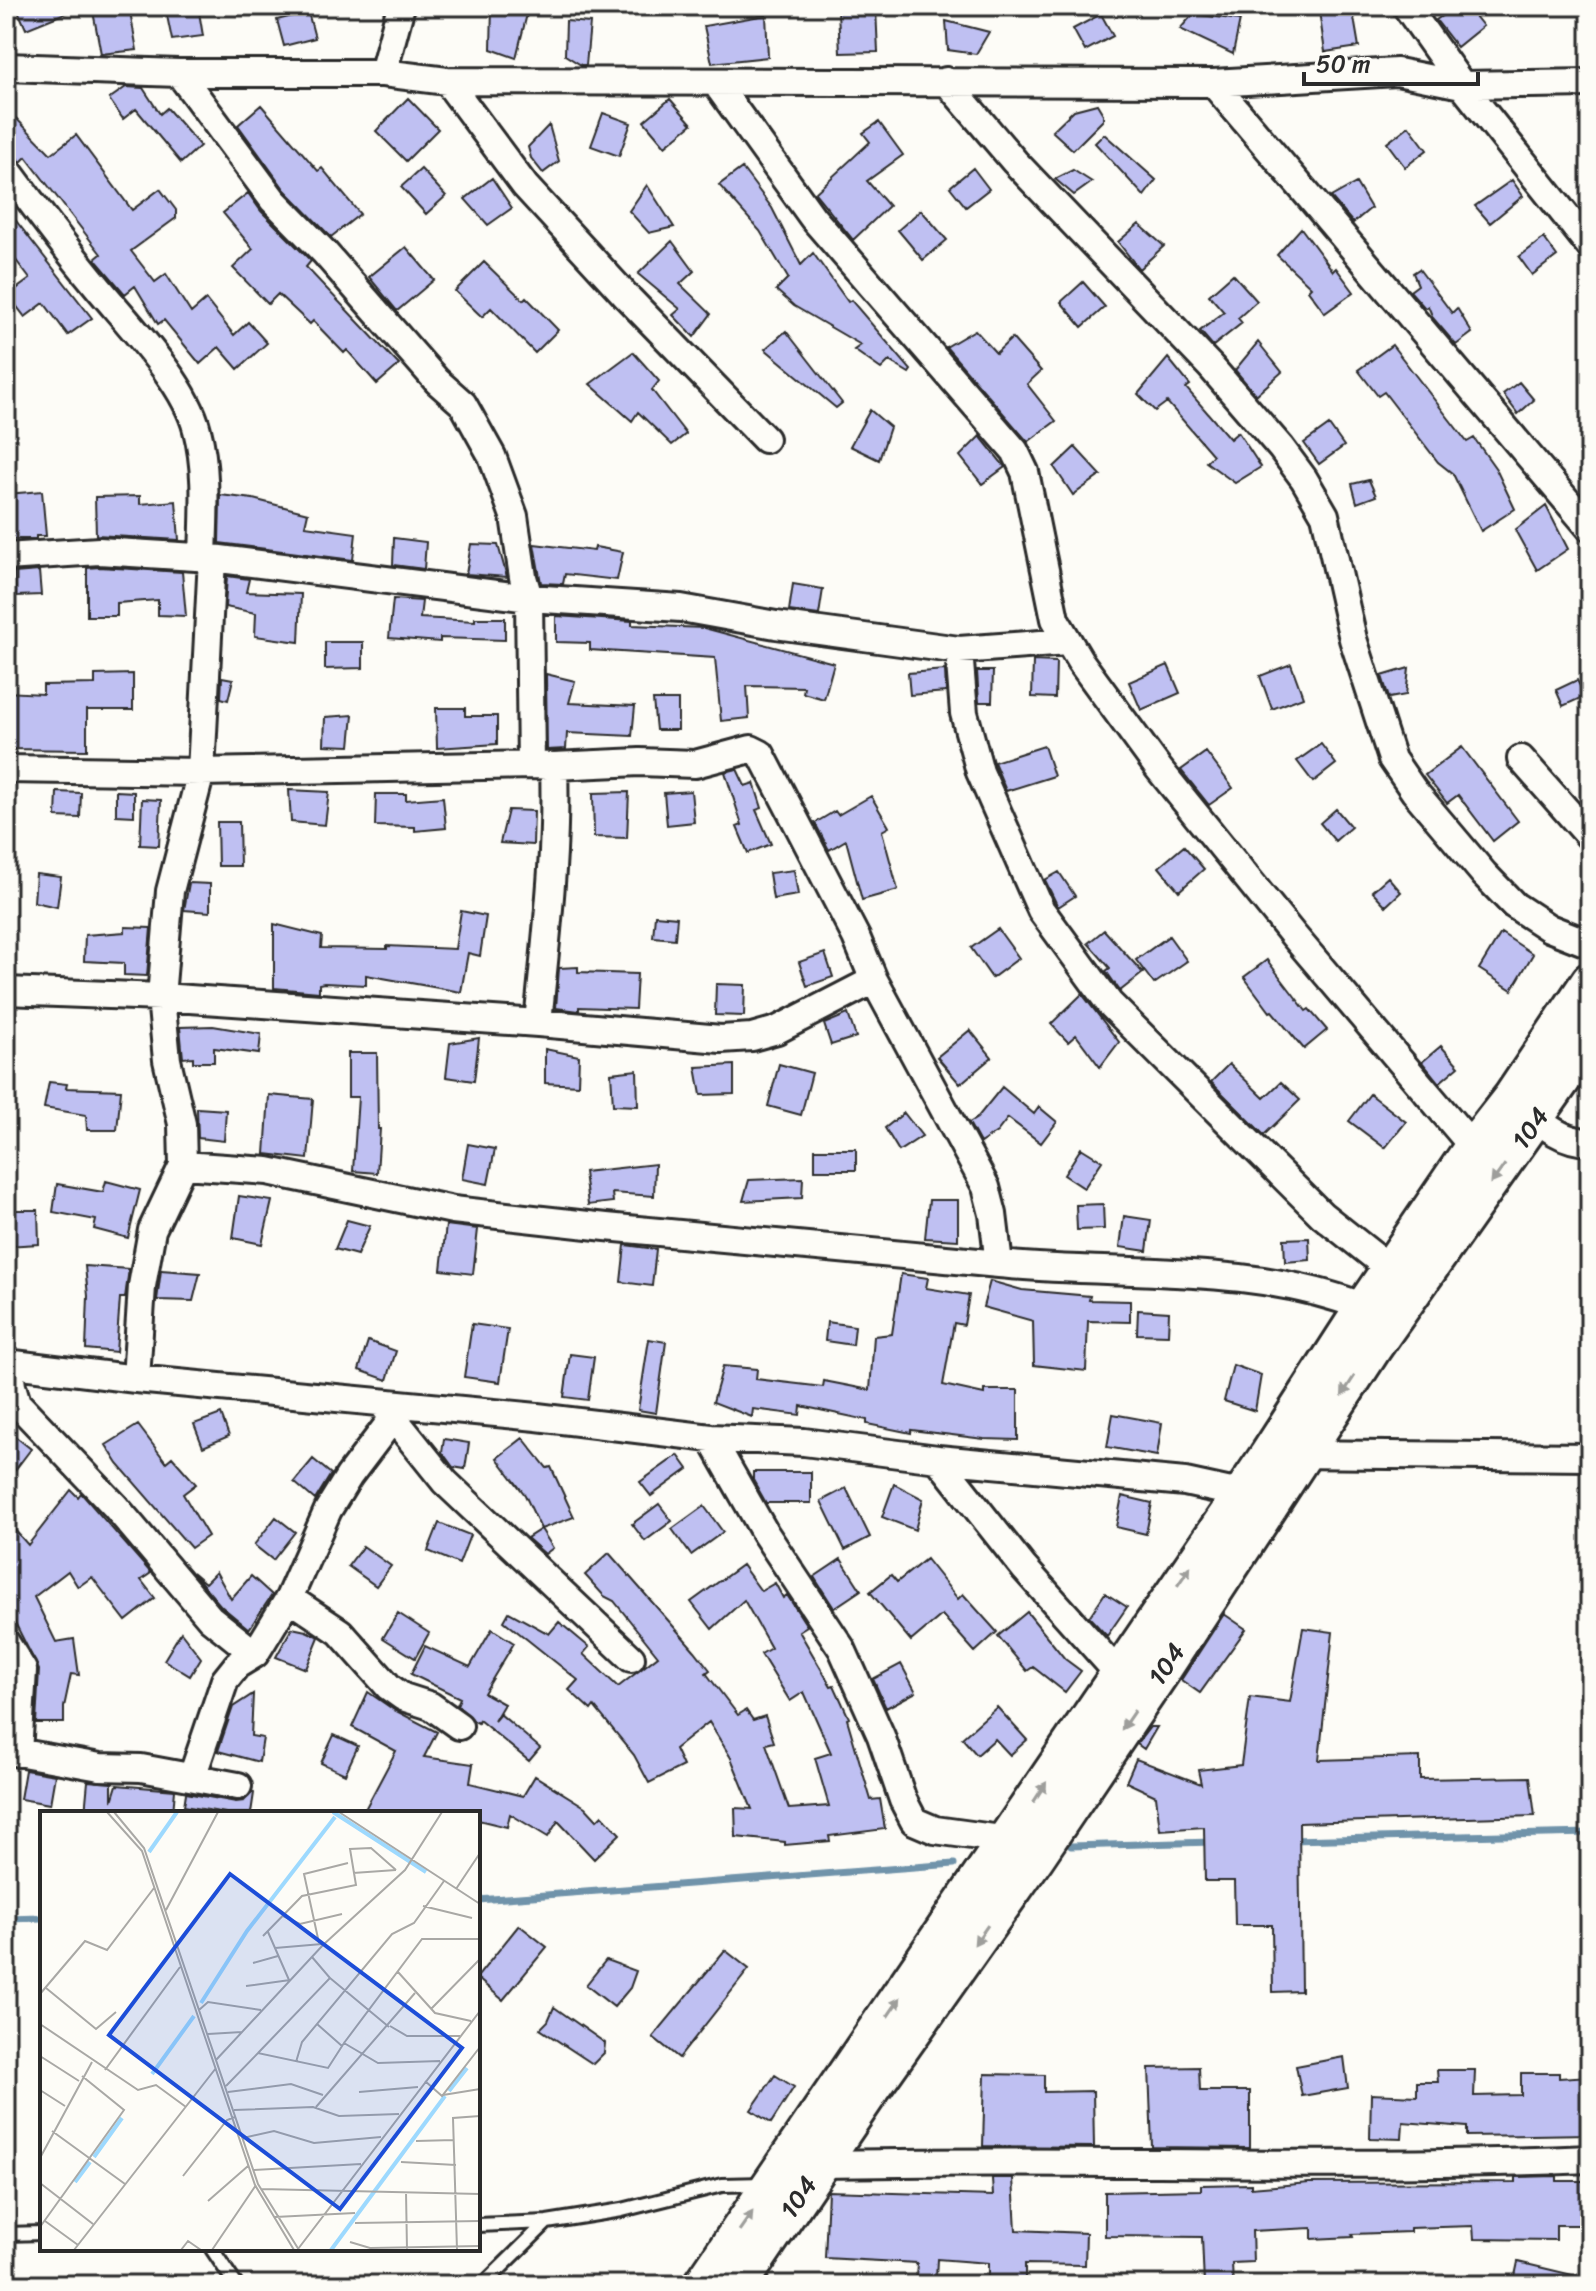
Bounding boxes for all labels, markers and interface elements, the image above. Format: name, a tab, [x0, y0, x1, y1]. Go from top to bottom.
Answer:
scale bar	[1304, 36, 1478, 86]
text: 50 m	[1316, 43, 1371, 85]
street label: 104	[1499, 1097, 1561, 1159]
one-way arrow	[1491, 1163, 1506, 1184]
one-way arrow	[1342, 1375, 1356, 1397]
one-way arrow	[1176, 1565, 1191, 1586]
street label: 104	[1135, 1633, 1197, 1695]
one-way arrow	[1121, 1710, 1136, 1731]
one-way arrow	[1032, 1781, 1047, 1802]
inset map	[40, 1811, 480, 2251]
one-way arrow	[974, 1924, 990, 1945]
one-way arrow	[886, 1996, 901, 2017]
street label: 104	[767, 2166, 829, 2228]
one-way arrow	[738, 2211, 753, 2232]

